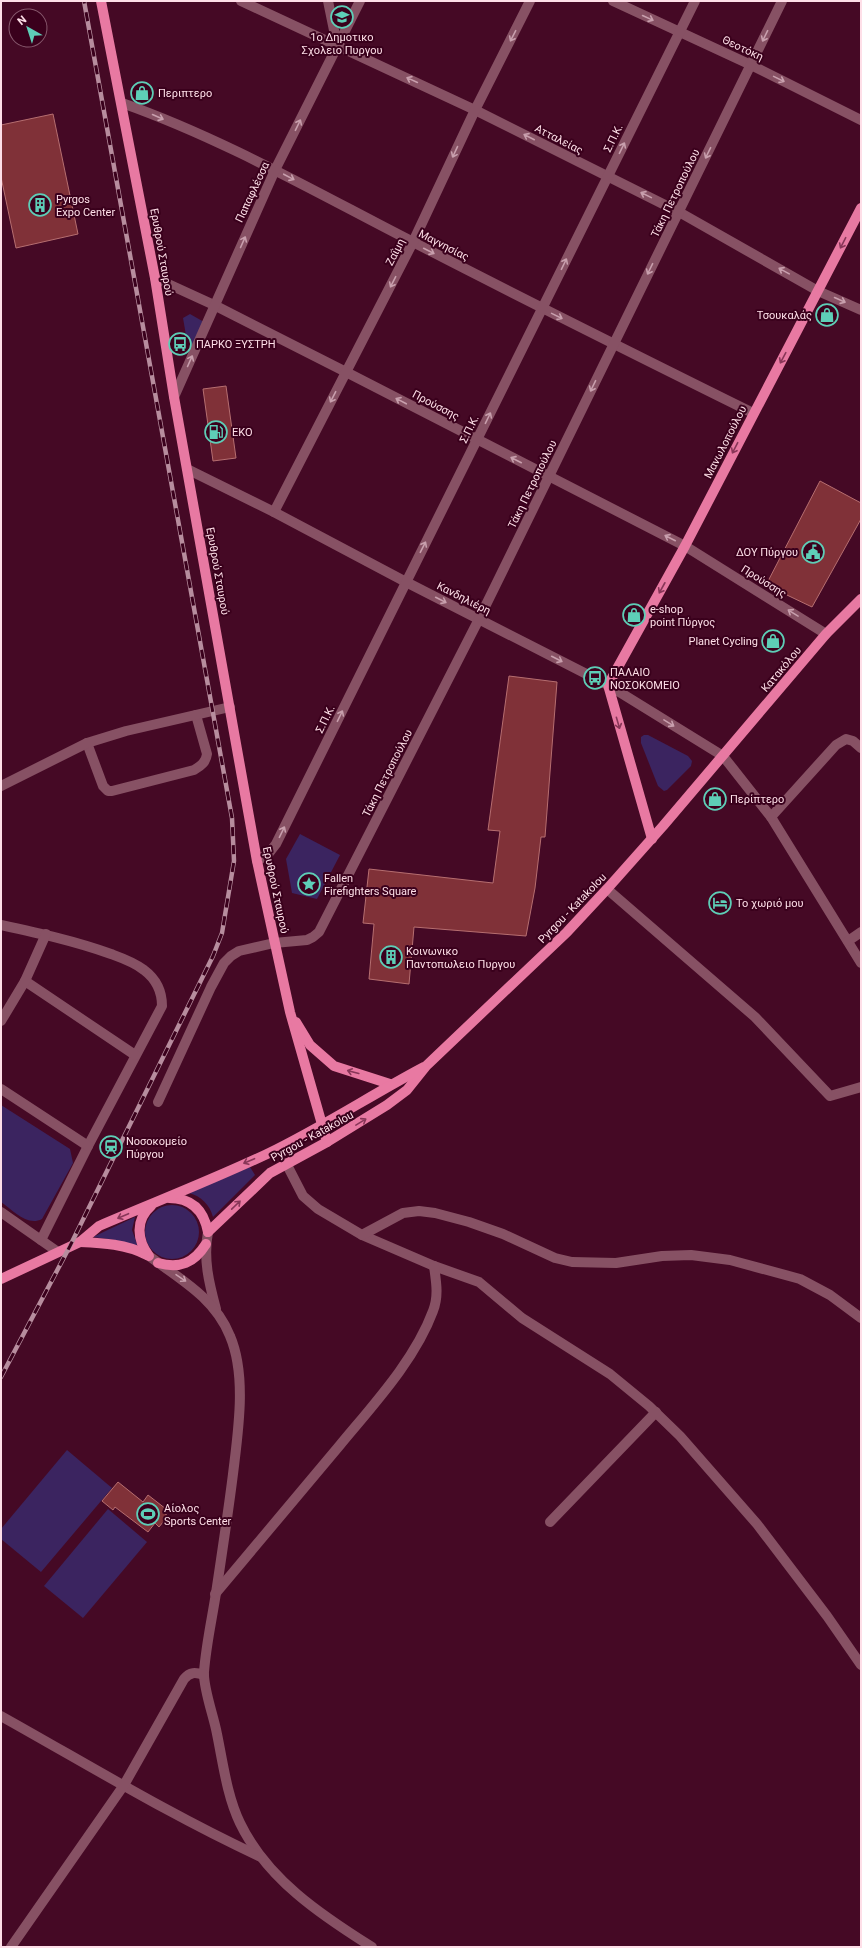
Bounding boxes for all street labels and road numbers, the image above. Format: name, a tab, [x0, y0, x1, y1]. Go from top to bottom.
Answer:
street label: Θεοτόκη	[720, 33, 765, 64]
street label: Ατταλείας	[533, 122, 585, 157]
street label: Σ.Π.Κ.	[601, 122, 626, 154]
street label: Τάκη Πετροπούλου	[648, 147, 702, 239]
street label: Παπαφλέσσα	[233, 159, 272, 225]
street label: Ερυθρού Σταυρού	[147, 207, 176, 297]
street label: Μαγνησίας	[416, 227, 471, 264]
street label: Ζαΐμη	[383, 236, 408, 268]
street label: Προύσσης	[410, 388, 461, 423]
street label: Μανωλοπούλου	[702, 404, 749, 481]
street label: Σ.Π.Κ.	[457, 413, 482, 445]
street label: Τάκη Πετροπούλου	[505, 438, 559, 530]
street label: Ερυθρού Σταυρού	[203, 526, 232, 616]
street label: Προύσσης	[739, 562, 789, 600]
street label: Κανδηλιέρη	[435, 579, 493, 618]
street label: Κατακόλου	[759, 644, 804, 695]
street label: Σ.Π.Κ.	[313, 703, 338, 735]
street label: Τάκη Πετροπούλου	[360, 727, 415, 819]
street label: Ερυθρού Σταυρού	[260, 845, 291, 935]
street label: Pyrgou - Katakolou	[536, 871, 609, 946]
street label: Pyrgou - Katakolou	[269, 1108, 356, 1164]

